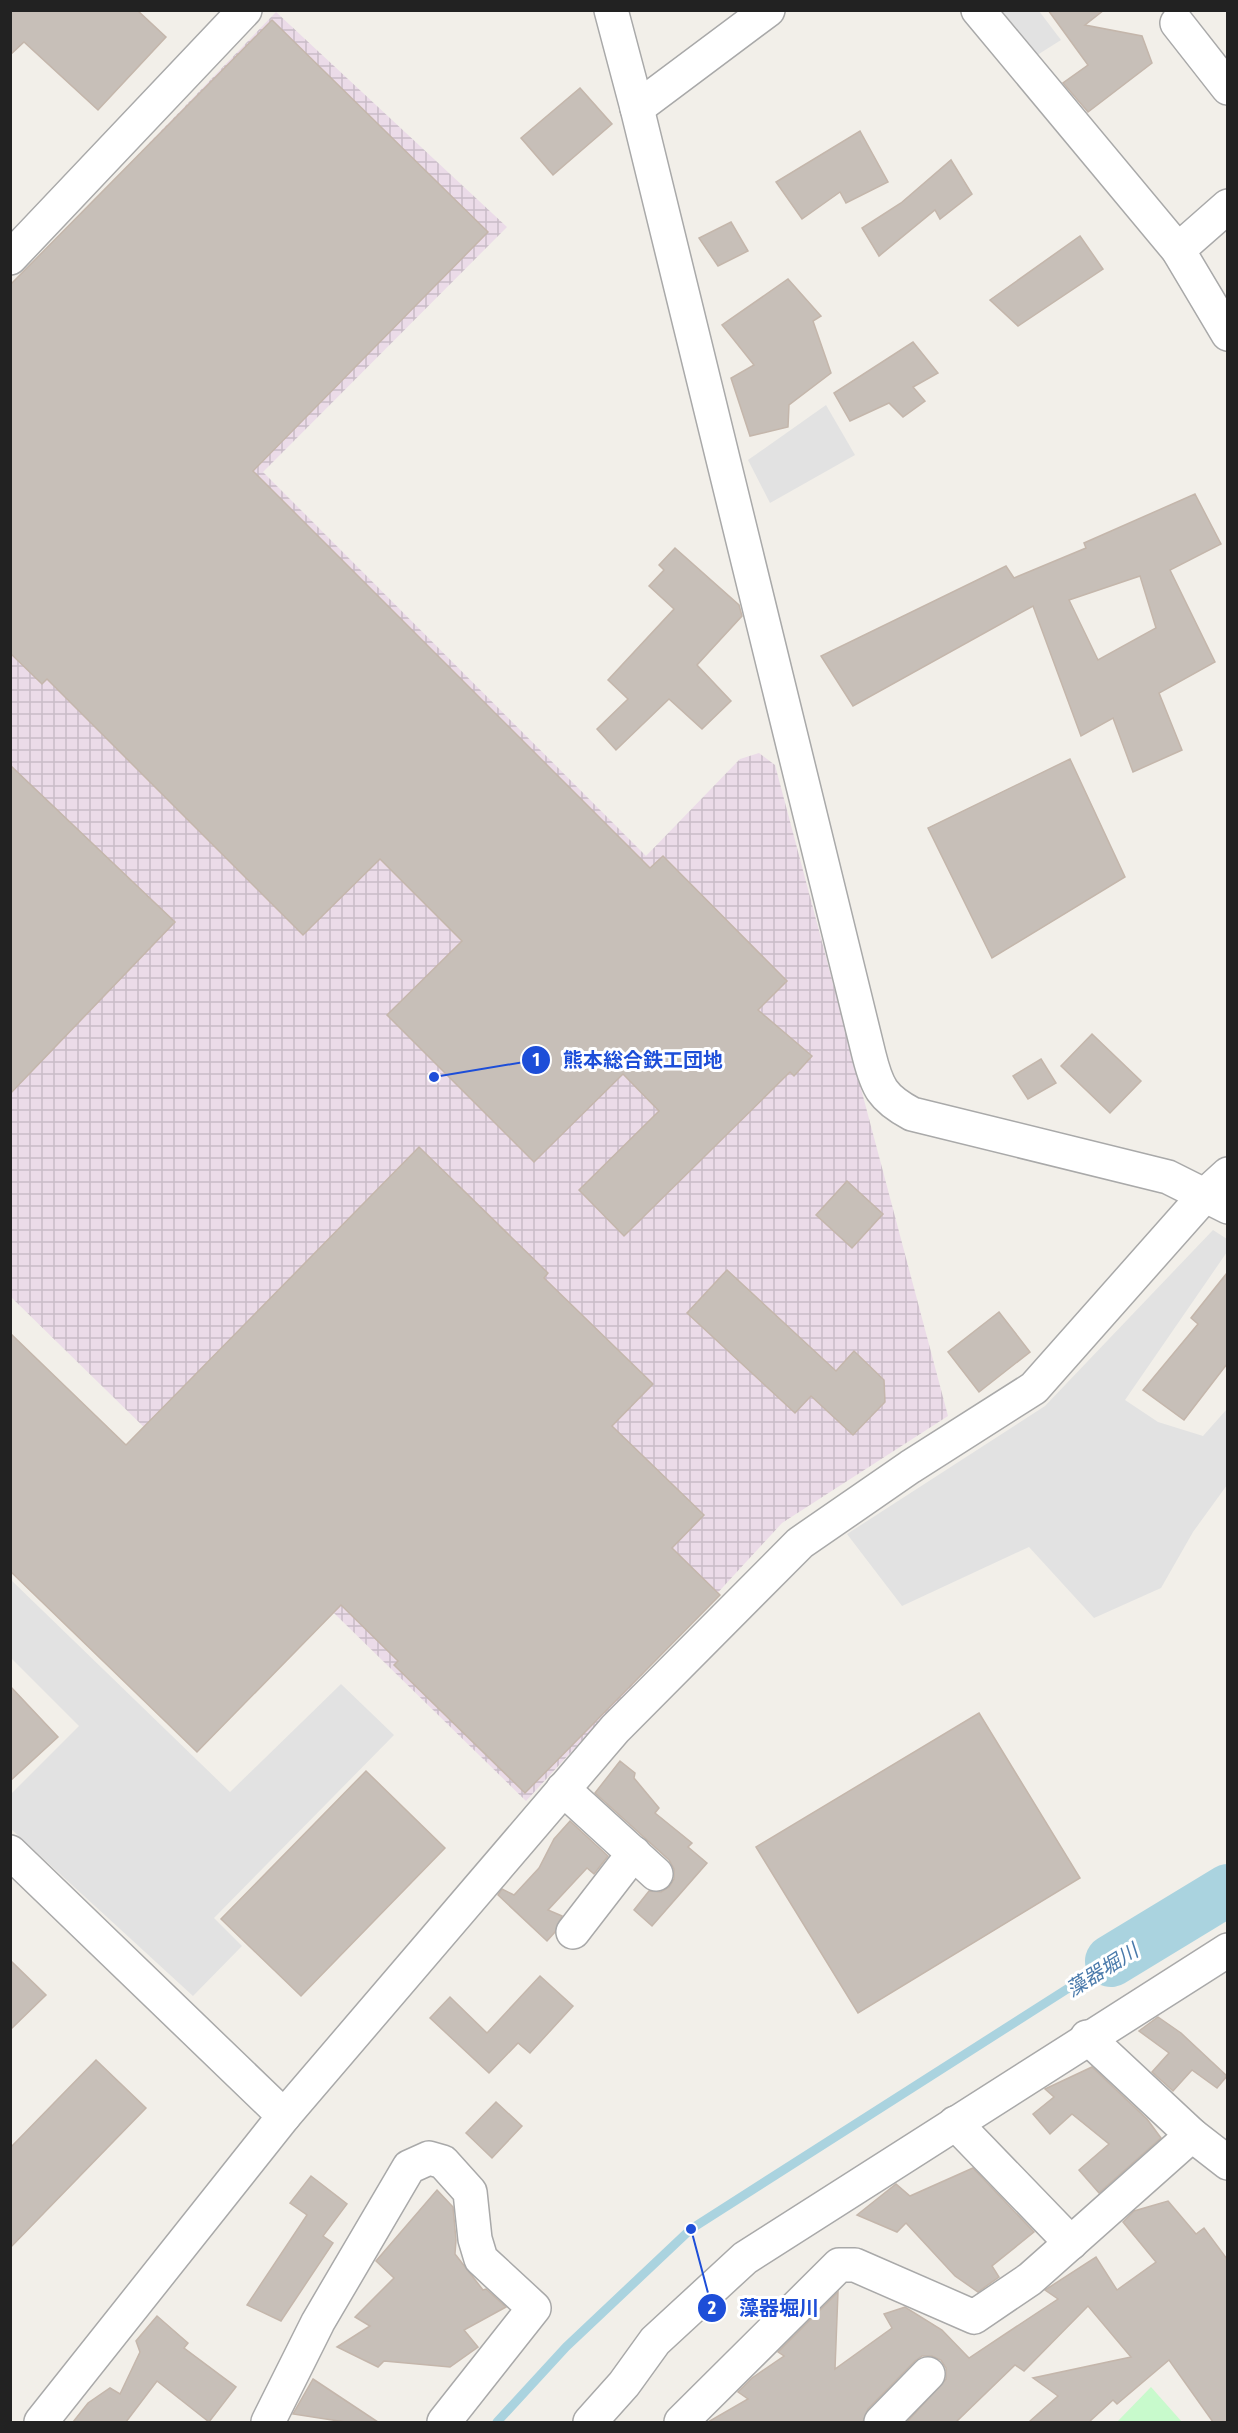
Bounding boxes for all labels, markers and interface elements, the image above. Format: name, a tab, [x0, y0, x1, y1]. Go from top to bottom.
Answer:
callout: 熊本総合鉄工団地	[521, 1041, 735, 1079]
text: 熊本総合鉄工団地	[563, 1048, 723, 1072]
text: 1	[532, 1049, 540, 1071]
water label: 藻器堀川	[1062, 1938, 1144, 2001]
callout: 藻器堀川	[697, 2289, 831, 2327]
text: 藻器堀川	[739, 2296, 819, 2320]
text: 2	[707, 2297, 716, 2319]

